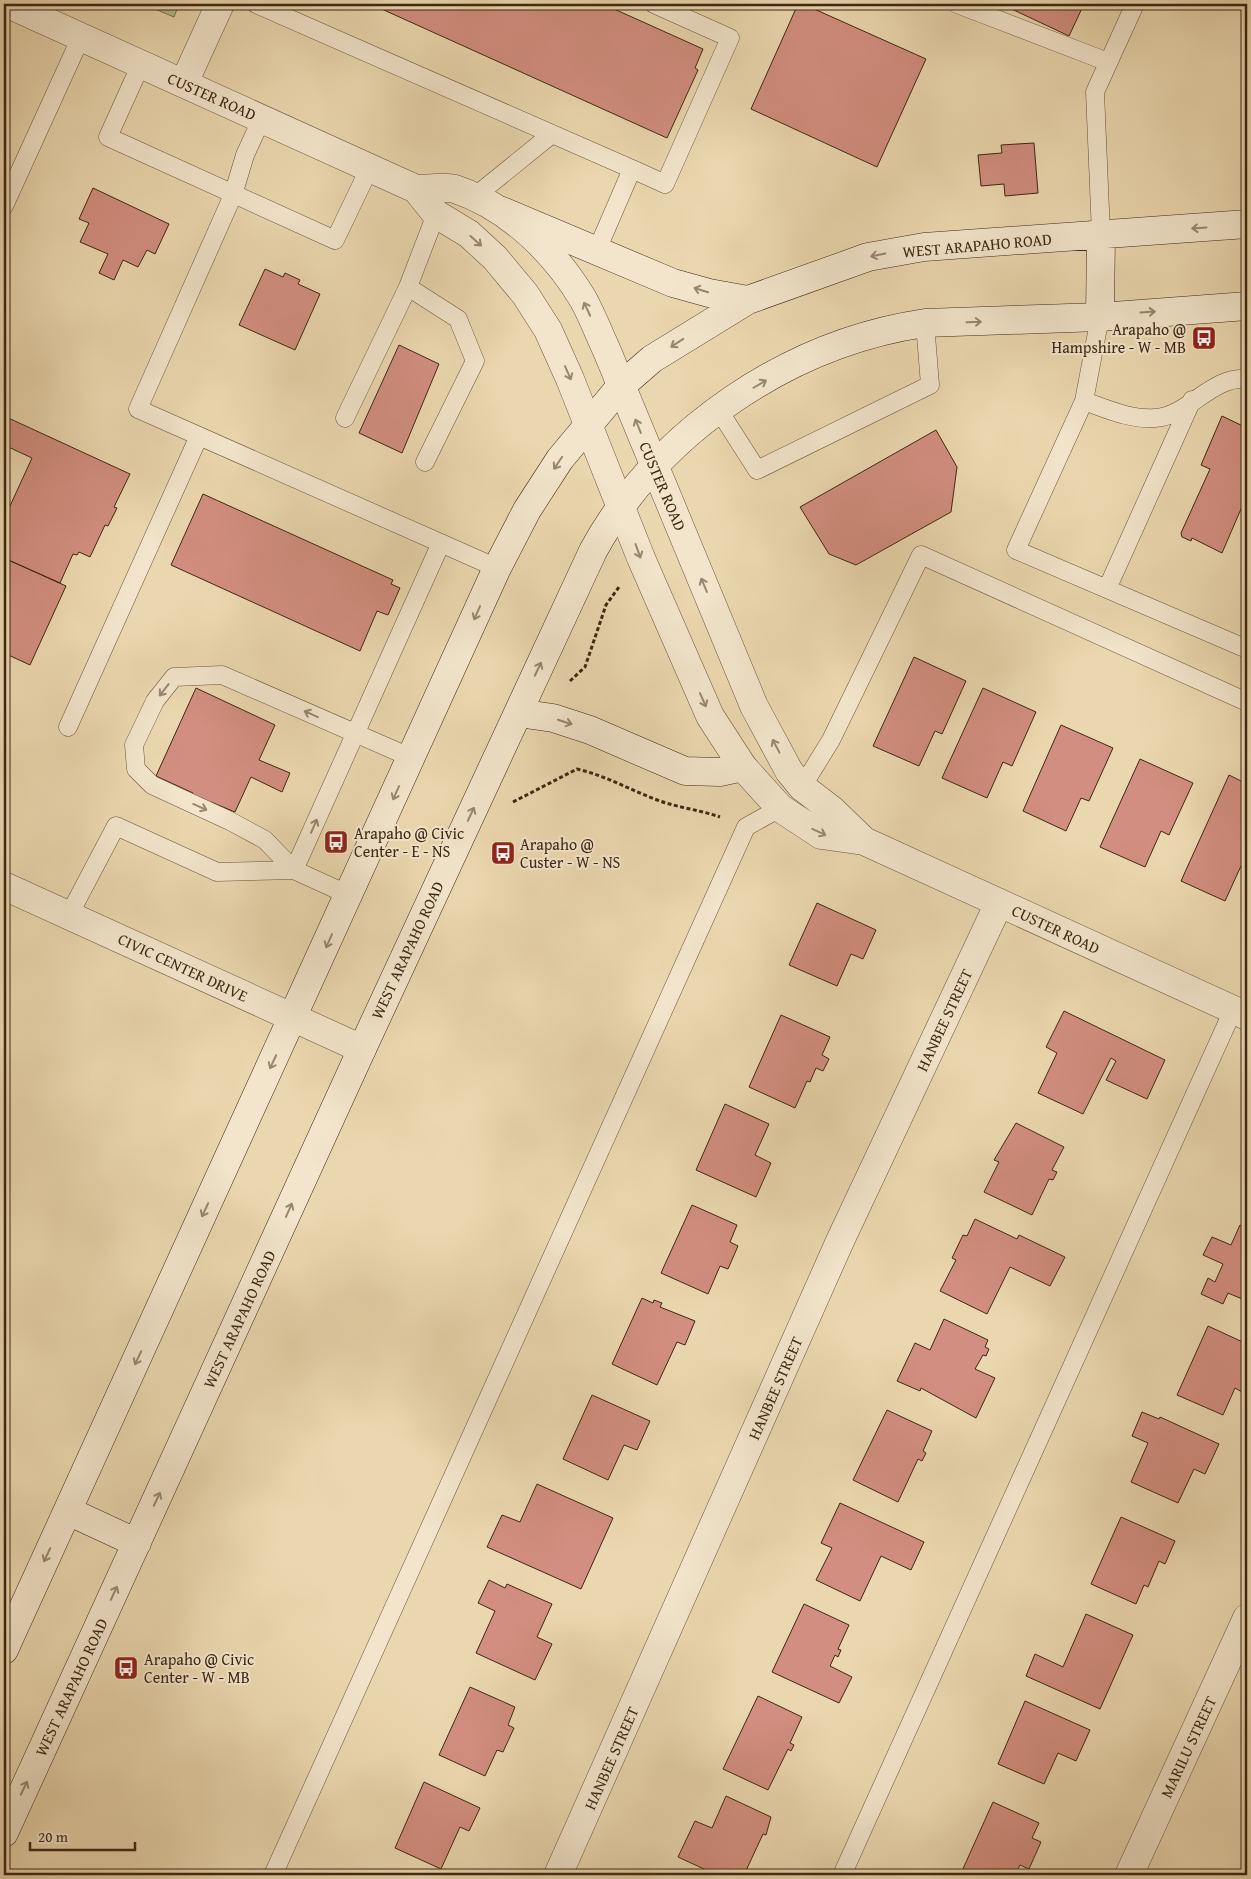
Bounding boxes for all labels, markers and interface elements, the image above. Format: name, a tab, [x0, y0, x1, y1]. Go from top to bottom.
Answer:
street label: CUSTER ROAD	[164, 66, 260, 126]
one-way arrow	[1191, 223, 1207, 232]
street label: WEST ARAPAHO ROAD	[901, 226, 1053, 263]
one-way arrow	[470, 235, 483, 247]
one-way arrow	[871, 251, 887, 261]
one-way arrow	[693, 285, 709, 295]
one-way arrow	[582, 302, 592, 317]
one-way arrow	[1140, 308, 1156, 317]
one-way arrow	[966, 317, 982, 326]
place label: Arapaho @ Hampshire - W - MB	[1052, 317, 1186, 359]
bus stop icon: Arapaho @ Hampshire - W - MB	[1191, 325, 1217, 351]
one-way arrow	[670, 338, 684, 348]
one-way arrow	[563, 365, 573, 380]
one-way arrow	[752, 379, 767, 388]
one-way arrow	[632, 419, 642, 434]
street label: CUSTER ROAD	[633, 438, 693, 535]
one-way arrow	[553, 456, 563, 470]
one-way arrow	[634, 543, 643, 558]
one-way arrow	[699, 578, 709, 593]
one-way arrow	[472, 605, 481, 620]
one-way arrow	[534, 662, 544, 677]
one-way arrow	[158, 683, 169, 696]
one-way arrow	[698, 692, 708, 707]
one-way arrow	[304, 709, 319, 719]
one-way arrow	[557, 718, 573, 727]
one-way arrow	[770, 739, 780, 754]
one-way arrow	[391, 785, 400, 800]
one-way arrow	[192, 803, 207, 812]
one-way arrow	[466, 807, 476, 822]
one-way arrow	[310, 819, 319, 834]
place label: Arapaho @ Civic Center - E - NS	[354, 821, 464, 863]
one-way arrow	[811, 828, 826, 837]
bus stop icon: Arapaho @ Civic Center - E - NS	[323, 829, 349, 855]
place label: Arapaho @ Custer - W - NS	[520, 832, 621, 874]
bus stop icon: Arapaho @ Custer - W - NS	[490, 840, 516, 866]
street label: WEST ARAPAHO ROAD	[364, 877, 450, 1023]
street label: CUSTER ROAD	[1008, 898, 1104, 960]
street label: CIVIC CENTER DRIVE	[114, 926, 252, 1008]
one-way arrow	[323, 933, 333, 948]
street label: HANBEE STREET	[910, 965, 978, 1075]
one-way arrow	[268, 1054, 278, 1069]
one-way arrow	[200, 1202, 210, 1217]
one-way arrow	[284, 1203, 294, 1218]
street label: WEST ARAPAHO ROAD	[196, 1246, 282, 1392]
street label: HANBEE STREET	[742, 1333, 808, 1443]
one-way arrow	[132, 1350, 142, 1365]
one-way arrow	[153, 1492, 163, 1507]
one-way arrow	[42, 1547, 52, 1562]
one-way arrow	[110, 1586, 120, 1601]
street label: WEST ARAPAHO ROAD	[28, 1614, 114, 1760]
place label: Arapaho @ Civic Center - W - MB	[144, 1647, 254, 1689]
bus stop icon: Arapaho @ Civic Center - W - MB	[113, 1655, 139, 1681]
street label: MARILU STREET	[1154, 1692, 1222, 1802]
street label: HANBEE STREET	[578, 1703, 644, 1813]
one-way arrow	[20, 1781, 29, 1796]
scale bar	[30, 1819, 135, 1851]
text: 20 m	[38, 1826, 69, 1847]

